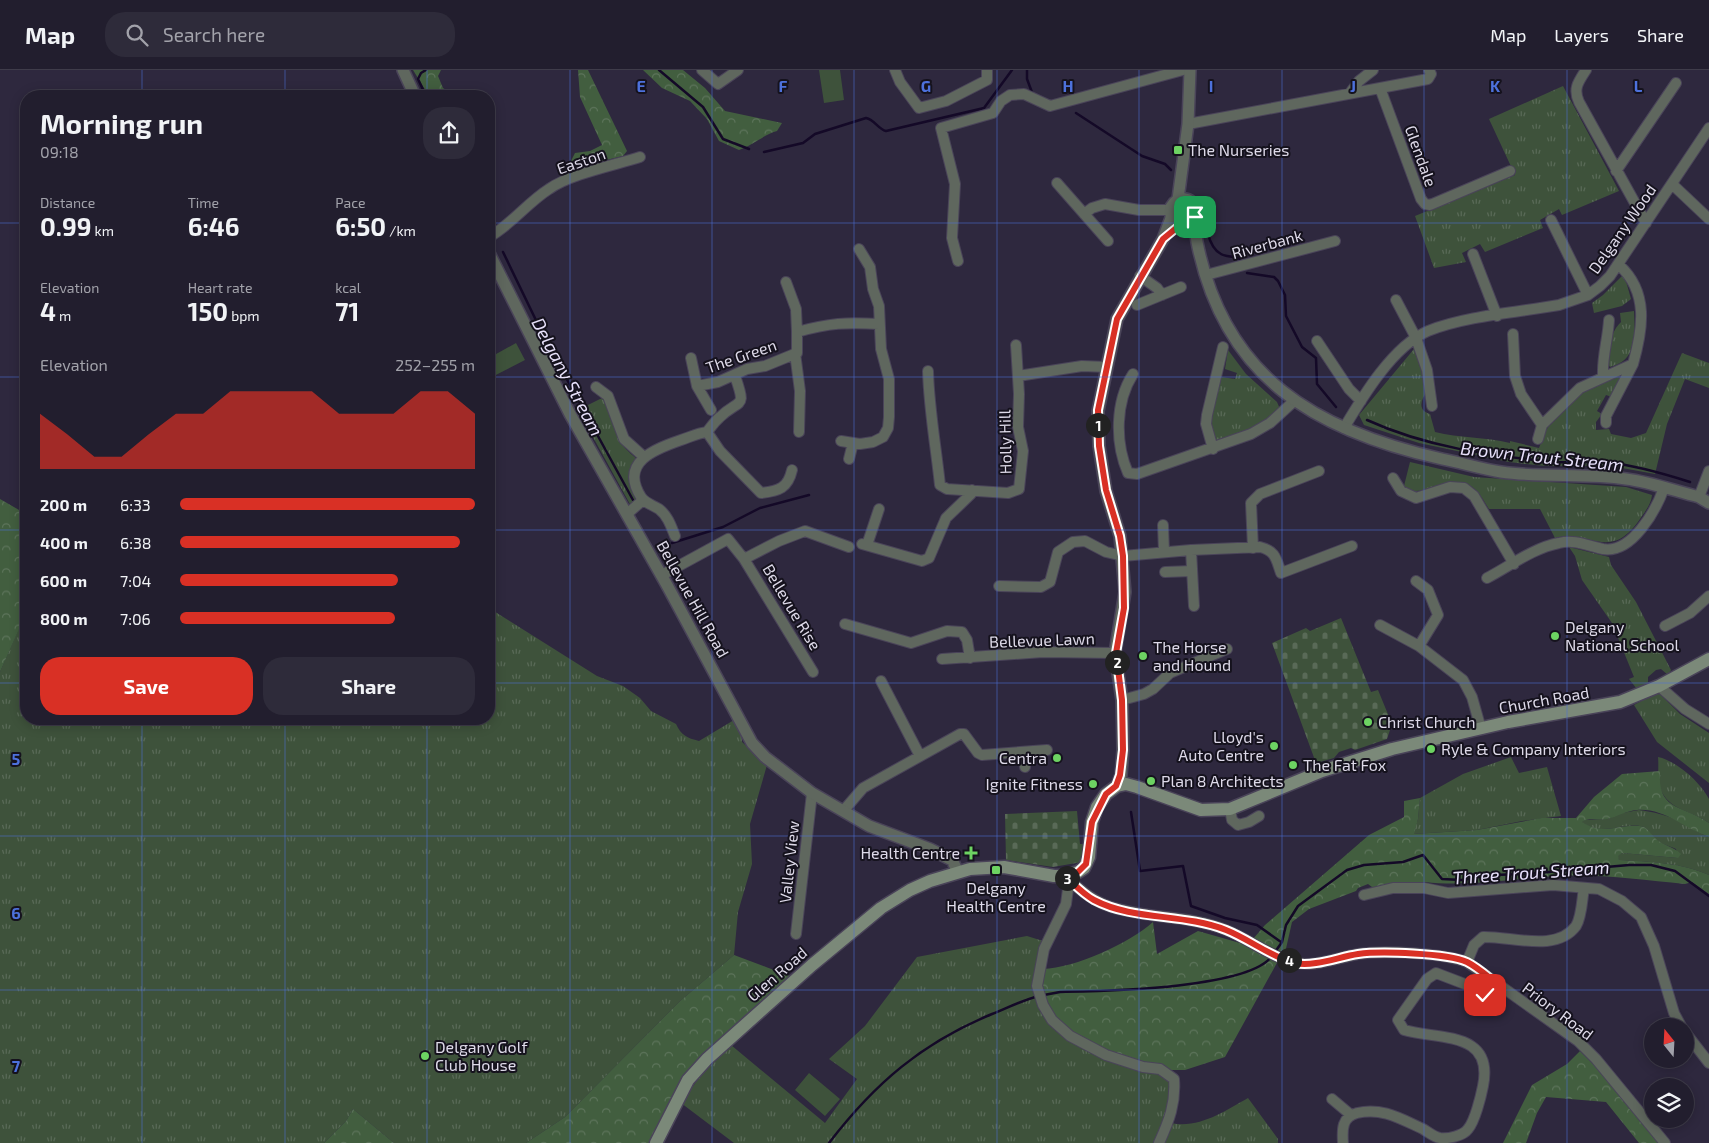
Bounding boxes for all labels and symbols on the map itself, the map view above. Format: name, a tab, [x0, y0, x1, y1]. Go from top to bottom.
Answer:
text: E	[636, 76, 646, 95]
text: F	[779, 76, 788, 95]
text: G	[921, 76, 931, 95]
text: H	[1062, 76, 1074, 95]
text: I	[1209, 76, 1213, 95]
text: J	[1350, 76, 1356, 95]
text: K	[1490, 76, 1501, 95]
text: L	[1634, 76, 1643, 95]
street label: Glendale	[1402, 123, 1441, 189]
place label: The Nurseries	[1188, 140, 1289, 159]
street label: Easton	[554, 143, 608, 178]
marker: The Nurseries	[1172, 144, 1184, 156]
street label: Delgany Wood	[1584, 180, 1659, 277]
pin	[1174, 196, 1216, 238]
street label: Riverbank	[1229, 225, 1304, 262]
water label: Delgany Stream	[527, 314, 608, 440]
street label: The Green	[703, 335, 779, 376]
street label: Holly Hill	[994, 409, 1015, 475]
pin: 1	[1086, 412, 1110, 438]
water label: Brown Trout Stream	[1459, 436, 1625, 476]
street label: Bellevue Hill Road	[653, 537, 733, 660]
street label: Bellevue Rise	[759, 560, 826, 653]
place label: Delgany National School	[1565, 617, 1679, 654]
street label: Bellevue Lawn	[989, 628, 1095, 651]
marker: Delgany National School	[1549, 630, 1561, 642]
place label: The Horse and Hound	[1153, 637, 1231, 674]
pin: 2	[1104, 650, 1130, 674]
marker: The Horse and Hound	[1137, 650, 1149, 662]
street label: Church Road	[1497, 682, 1591, 717]
place label: Christ Church	[1378, 712, 1475, 731]
marker: Christ Church	[1362, 716, 1374, 728]
place label: Lloyd's Auto Centre	[1178, 727, 1264, 764]
place label: Ryle & Company Interiors	[1441, 739, 1626, 758]
marker: Lloyd's Auto Centre	[1268, 740, 1280, 752]
marker: Ryle & Company Interiors	[1425, 743, 1437, 755]
place label: Centra	[999, 748, 1047, 767]
text: 5	[12, 749, 21, 768]
marker: Centra	[1051, 752, 1063, 764]
place label: The Fat Fox	[1303, 755, 1387, 774]
marker: The Fat Fox	[1287, 759, 1299, 771]
place label: Plan 8 Architects	[1161, 771, 1284, 790]
place label: Ignite Fitness	[986, 774, 1083, 793]
marker: Plan 8 Architects	[1145, 775, 1157, 787]
marker: Ignite Fitness	[1087, 778, 1099, 790]
street label: Valley View	[775, 820, 802, 904]
place label: Health Centre	[860, 843, 960, 862]
marker: Health Centre	[964, 846, 978, 860]
water label: Three Trout Stream	[1452, 856, 1610, 888]
marker: Delgany Health Centre	[990, 864, 1002, 876]
pin: 3	[1054, 866, 1080, 890]
place label: Delgany Health Centre	[946, 878, 1046, 915]
text: 6	[11, 903, 21, 922]
street label: Glen Road	[743, 942, 810, 1005]
pin: 4	[1276, 948, 1302, 972]
pin	[1464, 974, 1506, 1016]
street label: Priory Road	[1519, 978, 1598, 1043]
north arrow	[1644, 1018, 1694, 1068]
place label: Delgany Golf Club House	[435, 1037, 528, 1074]
marker: Delgany Golf Club House	[419, 1050, 431, 1062]
text: 7	[12, 1056, 21, 1075]

